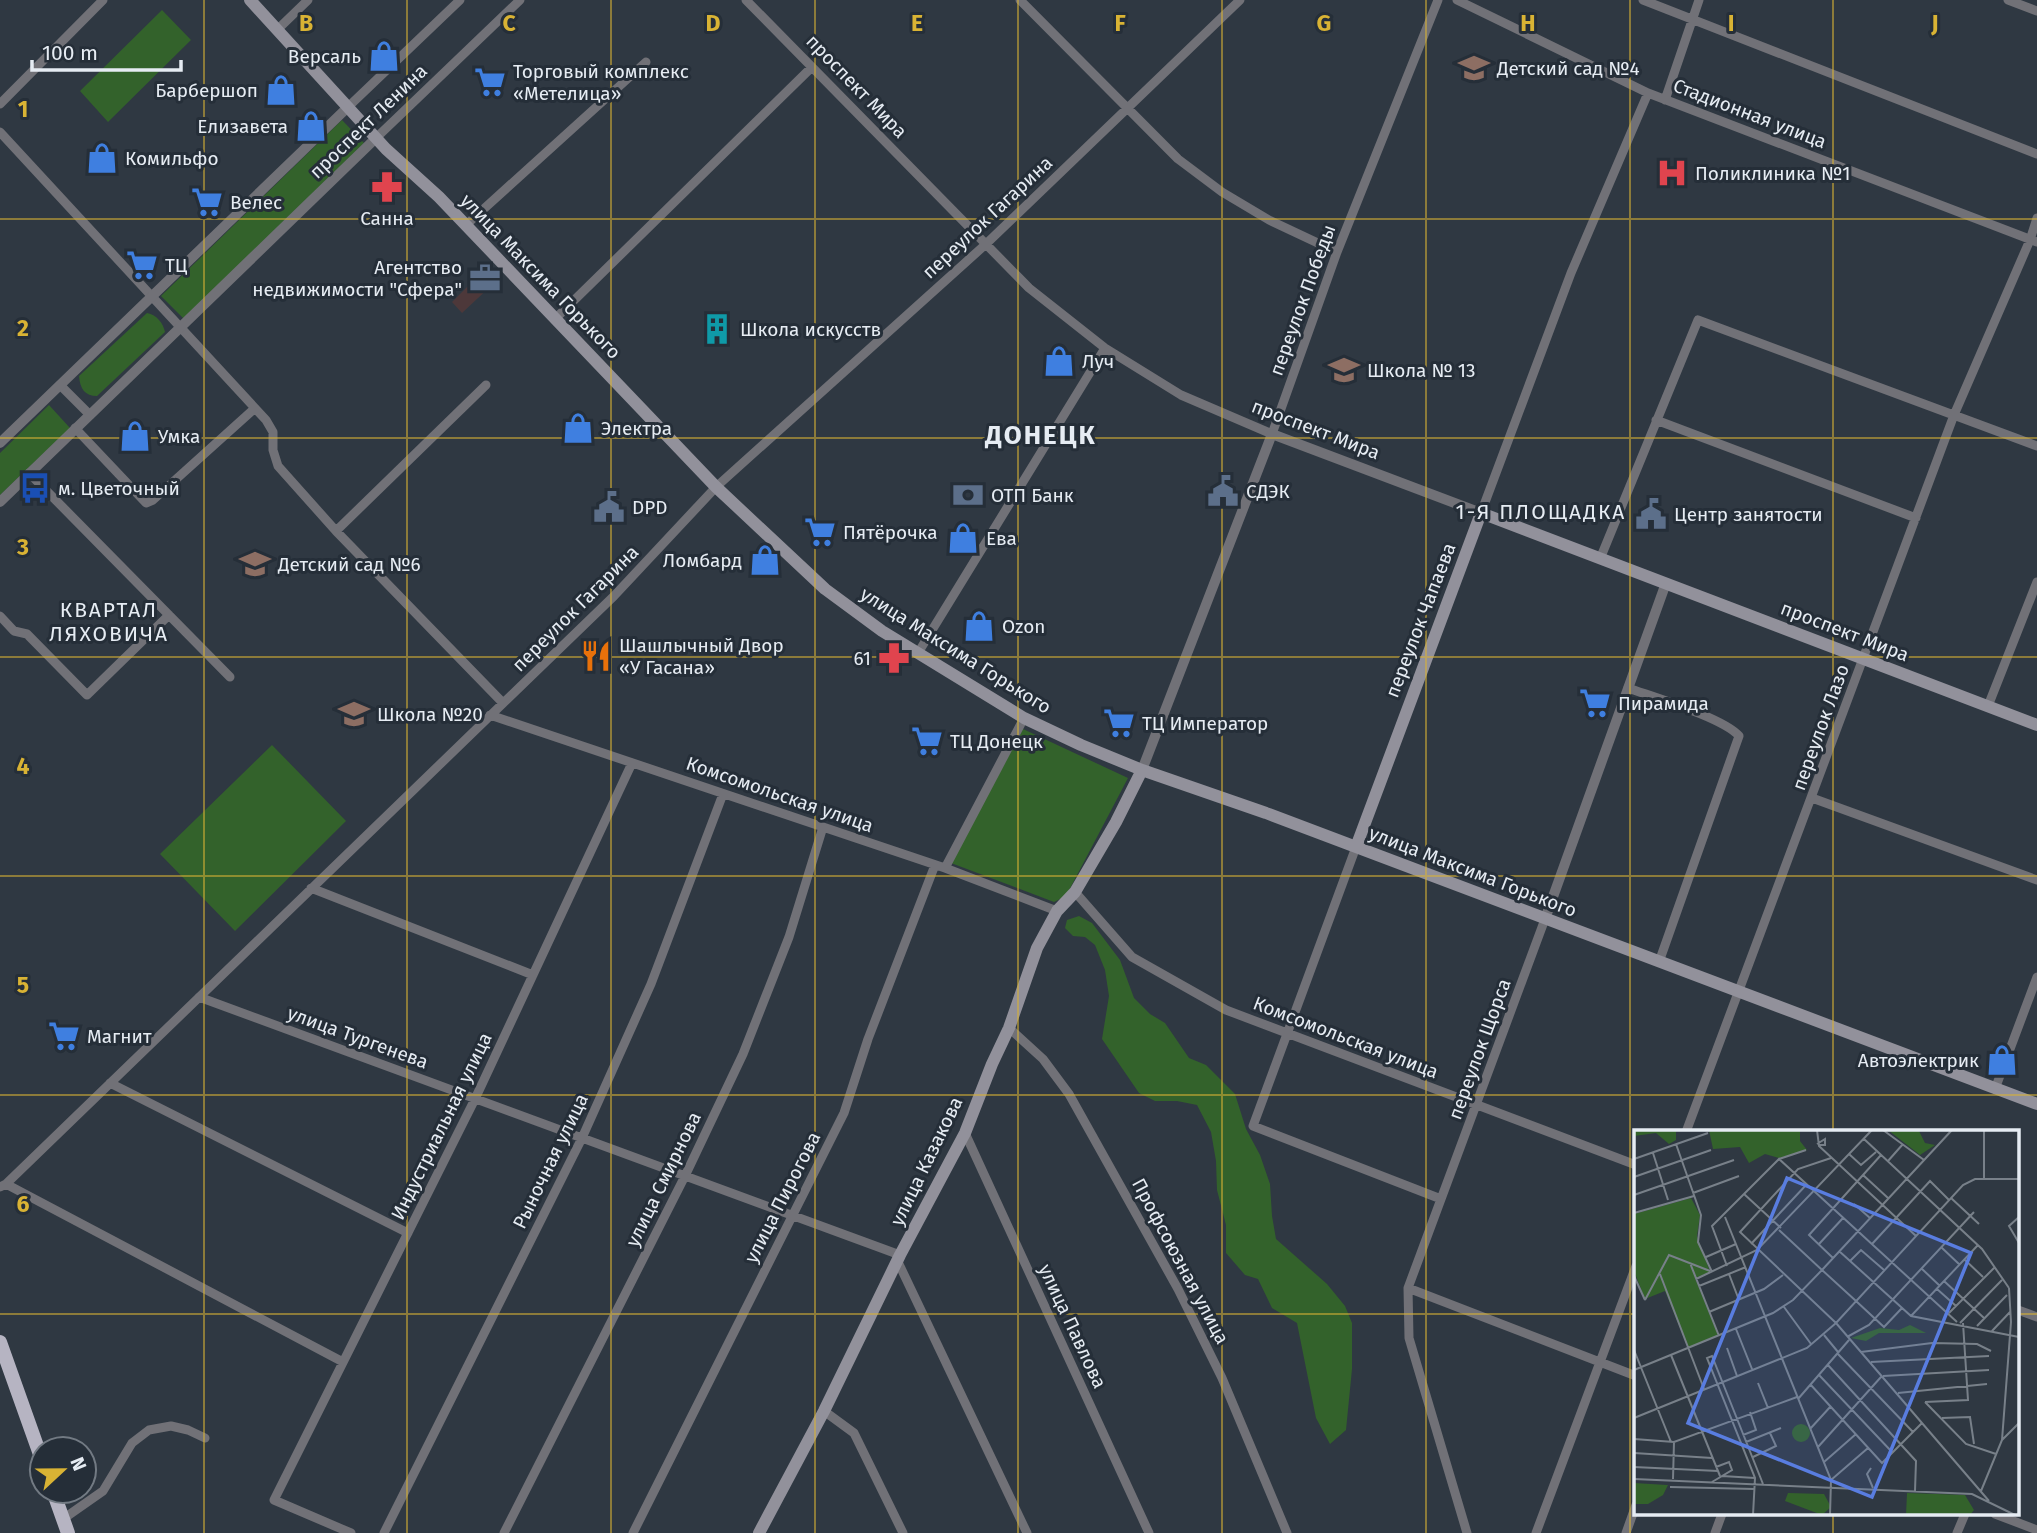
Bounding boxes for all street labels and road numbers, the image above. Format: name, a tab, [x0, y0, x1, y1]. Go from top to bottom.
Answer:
street label: проспект Мира	[801, 30, 912, 143]
street label: проспект Ленина	[305, 59, 432, 183]
street label: Стадионная улица	[1670, 74, 1830, 153]
street label: переулок Гагарина	[918, 151, 1057, 284]
street label: улица Максима Горького	[456, 189, 626, 364]
street label: переулок Победы	[1264, 222, 1340, 379]
street label: проспект Мира	[1249, 394, 1383, 464]
street label: переулок Гагарина	[507, 540, 643, 676]
street label: переулок Чапаева	[1380, 540, 1461, 701]
street label: улица Максима Горького	[856, 582, 1055, 719]
street label: проспект Мира	[1778, 596, 1912, 666]
street label: переулок Лазо	[1787, 661, 1854, 793]
street label: Комсомольская улица	[683, 752, 876, 837]
street label: улица Максима Горького	[1366, 821, 1580, 922]
street label: переулок Щорса	[1443, 976, 1516, 1123]
street label: Комсомольская улица	[1250, 992, 1442, 1083]
street label: улица Тургенева	[284, 1001, 431, 1074]
street label: Индустриальная улица	[386, 1029, 497, 1224]
street label: Рыночная улица	[508, 1090, 593, 1233]
street label: улица Казакова	[885, 1093, 968, 1229]
street label: улица Смирнова	[621, 1108, 706, 1250]
street label: улица Пирогова	[739, 1128, 825, 1267]
street label: Профсоюзная улица	[1127, 1174, 1234, 1348]
street label: улица Павлова	[1034, 1260, 1111, 1392]

